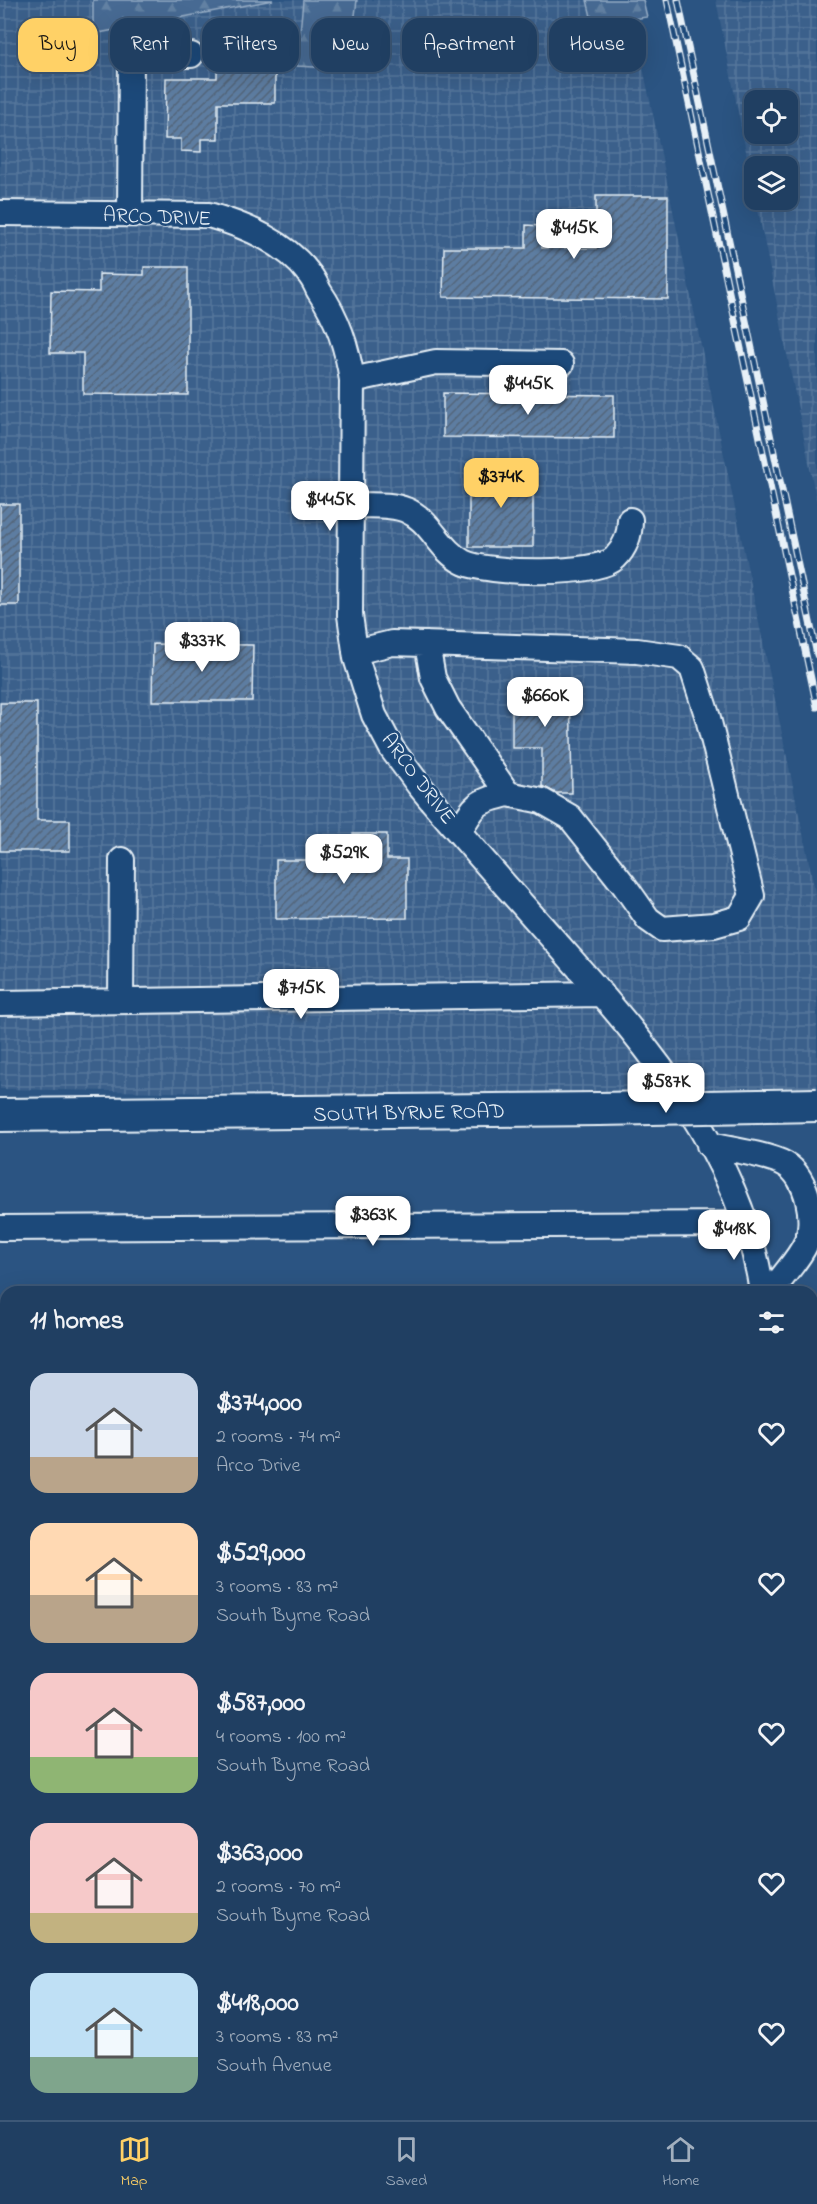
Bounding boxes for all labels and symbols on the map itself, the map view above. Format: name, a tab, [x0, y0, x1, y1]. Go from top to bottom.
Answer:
street label: ARCO DRIVE	[102, 201, 211, 235]
pin: $415K	[532, 209, 616, 260]
pin: $445K	[486, 365, 570, 416]
pin: $374K	[459, 458, 543, 509]
pin: $445K	[288, 481, 372, 532]
pin: $337K	[160, 622, 244, 673]
pin: $660K	[503, 677, 587, 728]
street label: ARCO DRIVE	[373, 727, 462, 831]
pin: $529K	[302, 834, 386, 885]
pin: $715K	[259, 969, 343, 1020]
pin: $587K	[624, 1063, 708, 1114]
street label: SOUTH BYRNE ROAD	[313, 1097, 505, 1131]
pin: $363K	[331, 1196, 415, 1247]
pin: $418K	[692, 1210, 776, 1261]

